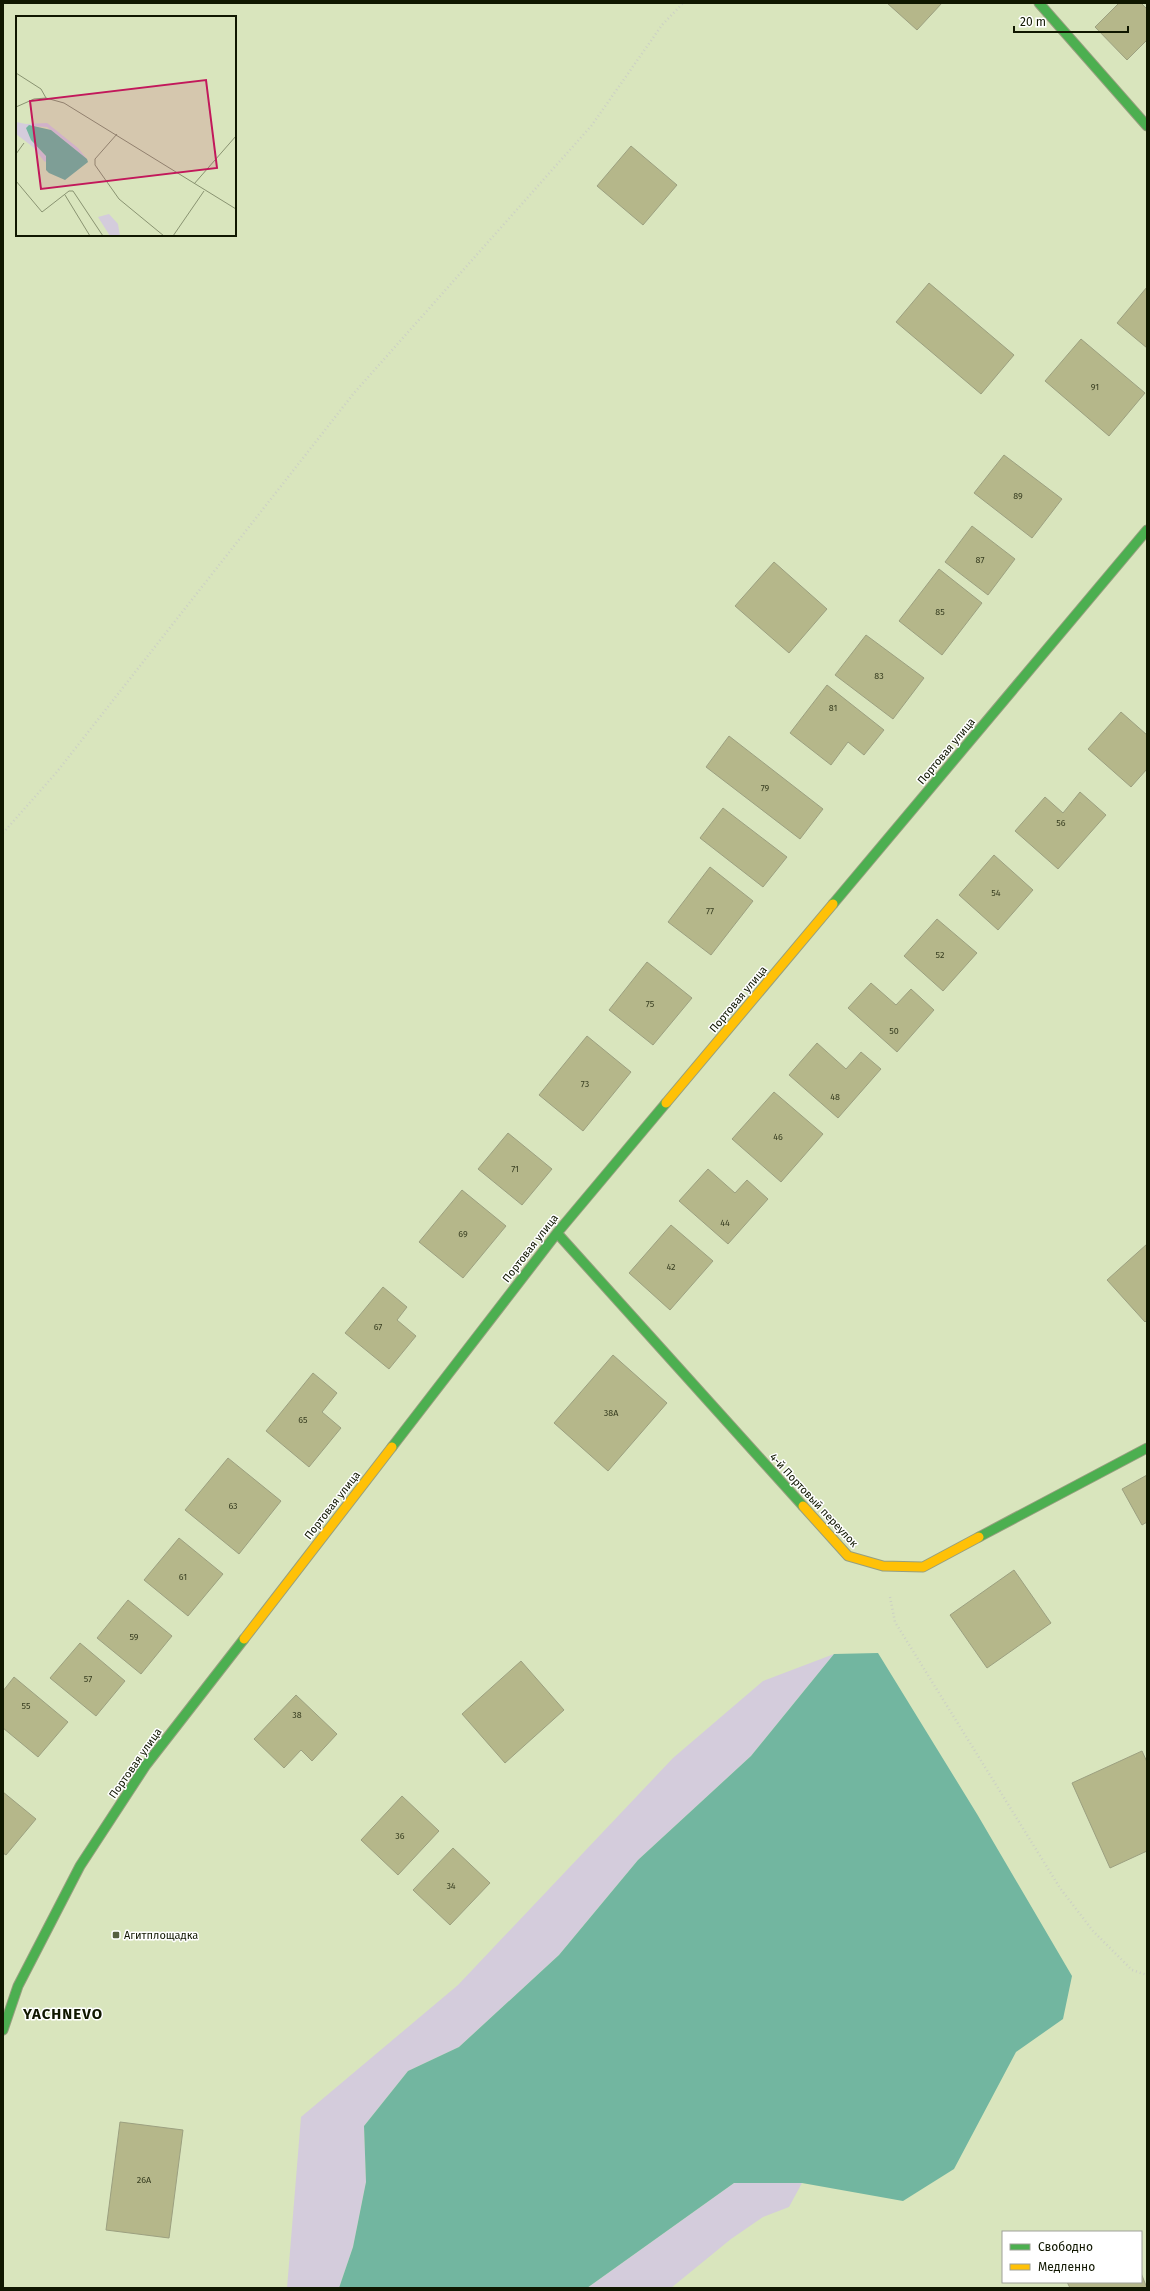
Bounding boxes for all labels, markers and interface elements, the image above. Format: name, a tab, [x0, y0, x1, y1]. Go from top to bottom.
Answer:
scale bar	[1014, 8, 1128, 34]
text: 20 m	[1020, 15, 1046, 29]
inset map	[16, 16, 236, 236]
house number: 91	[1091, 382, 1099, 392]
house number: 89	[1013, 491, 1023, 501]
house number: 87	[976, 555, 984, 565]
house number: 85	[935, 607, 945, 617]
house number: 83	[874, 671, 884, 681]
house number: 81	[829, 703, 837, 713]
street label: Портовая улица	[915, 715, 978, 787]
house number: 79	[761, 783, 770, 793]
house number: 56	[1056, 818, 1066, 828]
house number: 54	[991, 888, 1001, 898]
house number: 77	[706, 906, 714, 916]
house number: 52	[936, 950, 944, 960]
street label: Портовая улица	[707, 963, 770, 1035]
house number: 75	[646, 999, 655, 1009]
house number: 50	[889, 1026, 899, 1036]
house number: 73	[581, 1079, 589, 1089]
house number: 48	[830, 1092, 840, 1102]
house number: 46	[773, 1132, 783, 1142]
house number: 71	[511, 1164, 519, 1174]
street label: Портовая улица	[500, 1212, 561, 1285]
house number: 44	[720, 1218, 730, 1228]
house number: 69	[458, 1229, 468, 1239]
house number: 42	[666, 1262, 676, 1272]
house number: 67	[374, 1322, 382, 1332]
house number: 38А	[604, 1408, 619, 1418]
house number: 65	[298, 1415, 308, 1425]
street label: 4-й Портовый переулок	[767, 1451, 861, 1550]
street label: Портовая улица	[302, 1469, 363, 1542]
house number: 63	[228, 1501, 238, 1511]
house number: 61	[179, 1572, 187, 1582]
house number: 59	[129, 1632, 139, 1642]
house number: 57	[84, 1674, 92, 1684]
house number: 55	[22, 1701, 31, 1711]
house number: 38	[292, 1710, 302, 1720]
street label: Портовая улица	[106, 1726, 165, 1801]
house number: 36	[395, 1831, 405, 1841]
house number: 34	[446, 1881, 456, 1891]
place label: Агитплощадка	[124, 1929, 198, 1942]
marker: Агитплощадка	[111, 1930, 121, 1940]
district label: YACHNEVO	[22, 2005, 103, 2023]
house number: 26А	[137, 2175, 152, 2185]
legend	[1002, 2231, 1142, 2283]
text: Свободно	[1038, 2240, 1093, 2254]
text: Медленно	[1038, 2260, 1095, 2274]

